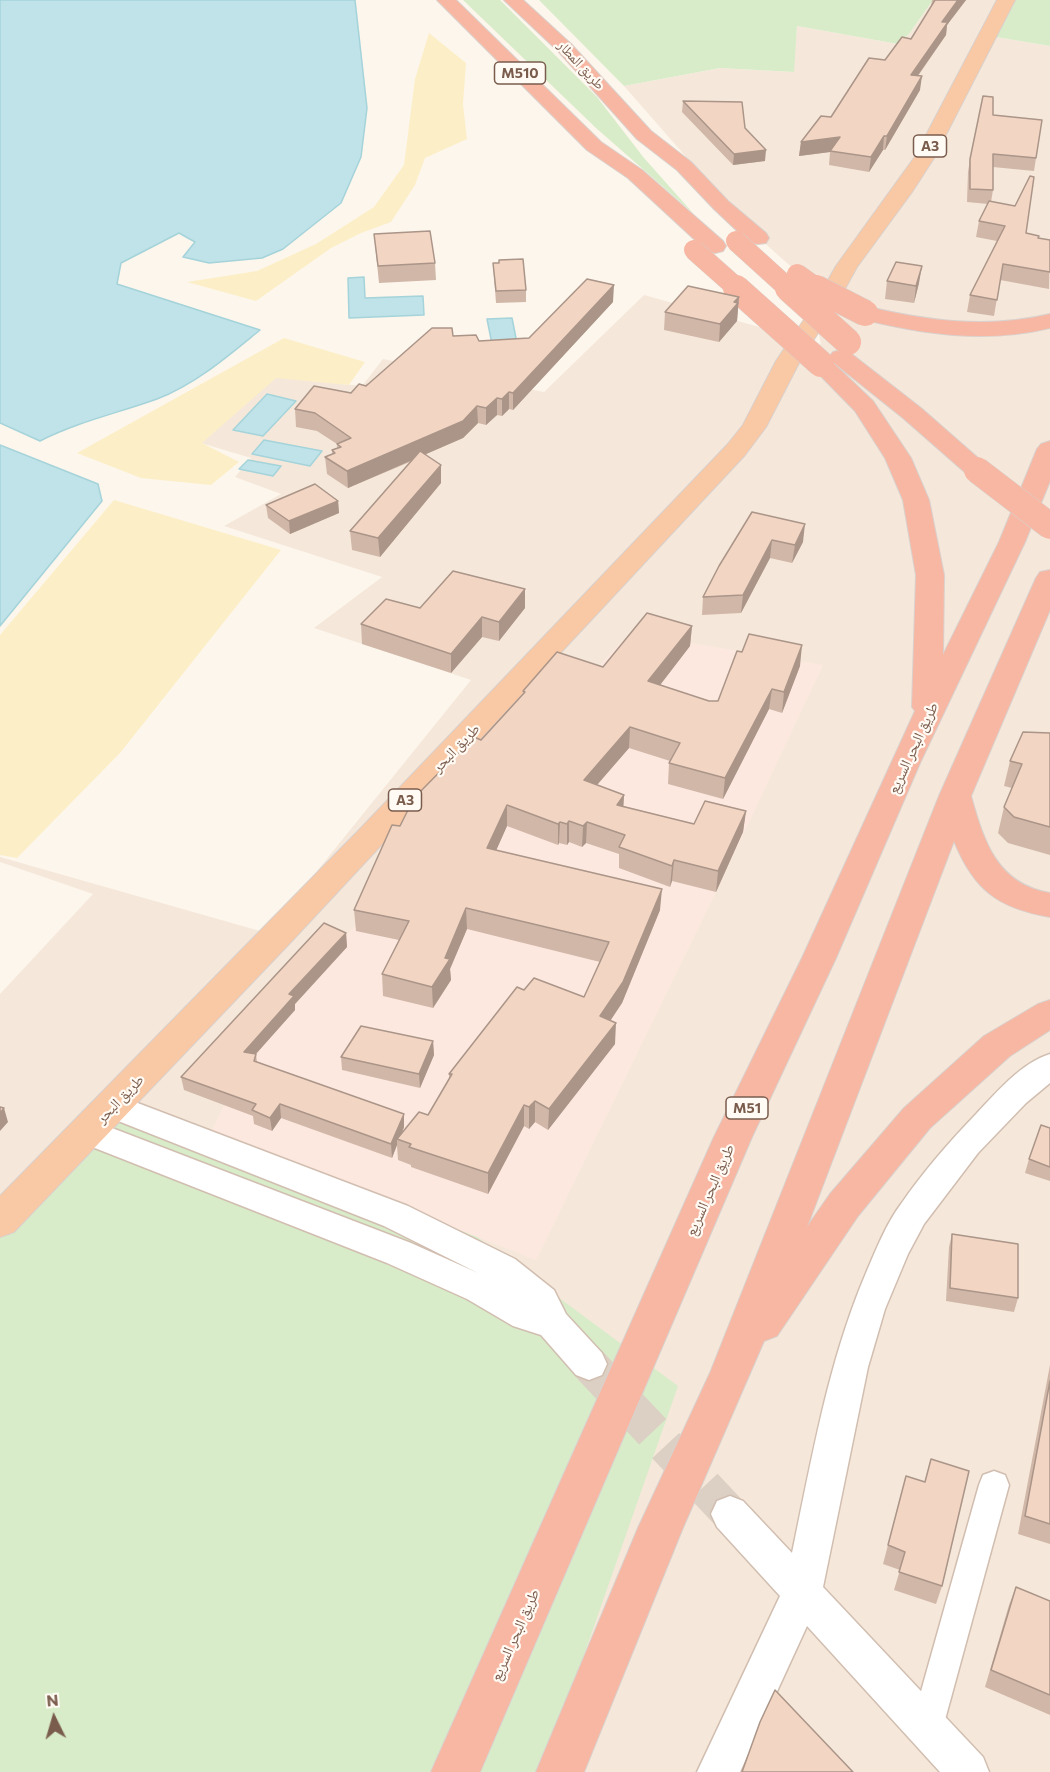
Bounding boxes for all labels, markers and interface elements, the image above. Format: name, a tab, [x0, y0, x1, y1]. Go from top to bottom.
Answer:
street label: طريق المطار	[554, 37, 608, 93]
road number: M510	[494, 62, 546, 84]
road number: A3	[914, 135, 946, 157]
street label: طريق البحر السريع	[884, 699, 942, 797]
street label: طريق البحر	[428, 720, 484, 776]
road number: A3	[388, 789, 422, 811]
street label: طريق البحر	[92, 1071, 148, 1127]
road number: M51	[726, 1097, 768, 1119]
street label: طريق البحر السريع	[682, 1141, 738, 1239]
street label: طريق البحر السريع	[487, 1586, 543, 1684]
north arrow	[24, 1688, 84, 1748]
text: N	[46, 1690, 59, 1710]

